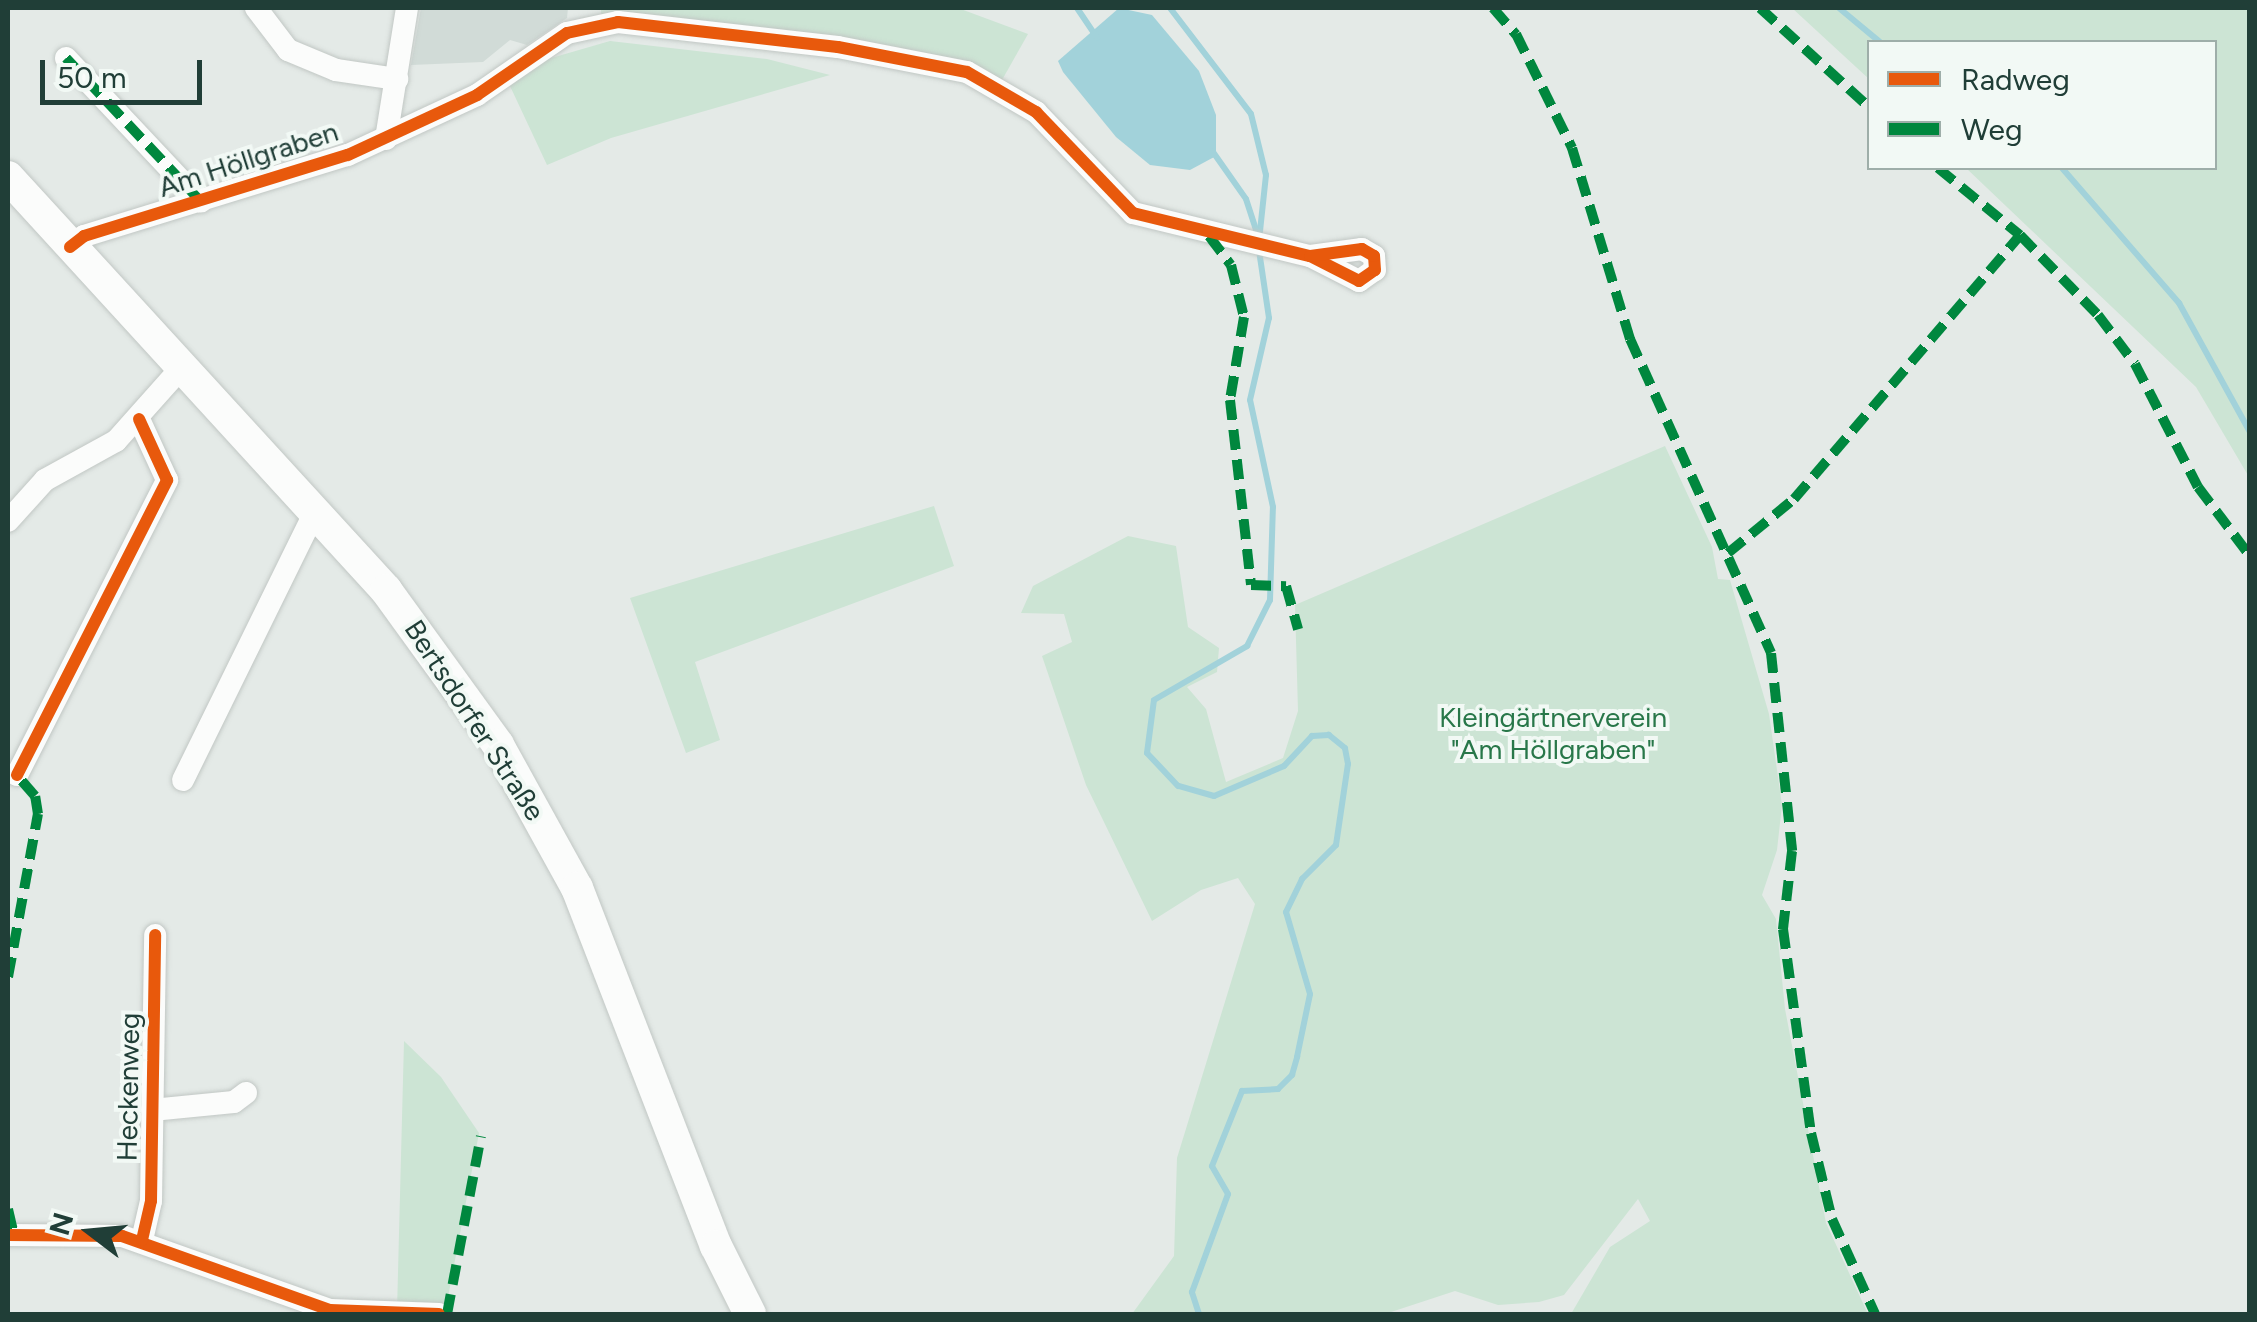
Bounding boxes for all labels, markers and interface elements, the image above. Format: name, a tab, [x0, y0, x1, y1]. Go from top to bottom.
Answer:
scale bar	[45, 40, 208, 102]
legend	[1867, 40, 2217, 170]
text: 50 m	[57, 59, 126, 96]
text: Radweg	[1961, 61, 2070, 98]
text: Weg	[1961, 111, 2023, 148]
street label: Am Höllgraben	[154, 114, 342, 204]
street label: Bertsdorfer Straße	[398, 614, 552, 826]
park label: Kleingärtnerverein "Am Höllgraben"	[1439, 700, 1667, 766]
street label: Heckenweg	[110, 1012, 146, 1162]
north arrow	[40, 1182, 140, 1282]
text: N	[42, 1209, 80, 1239]

